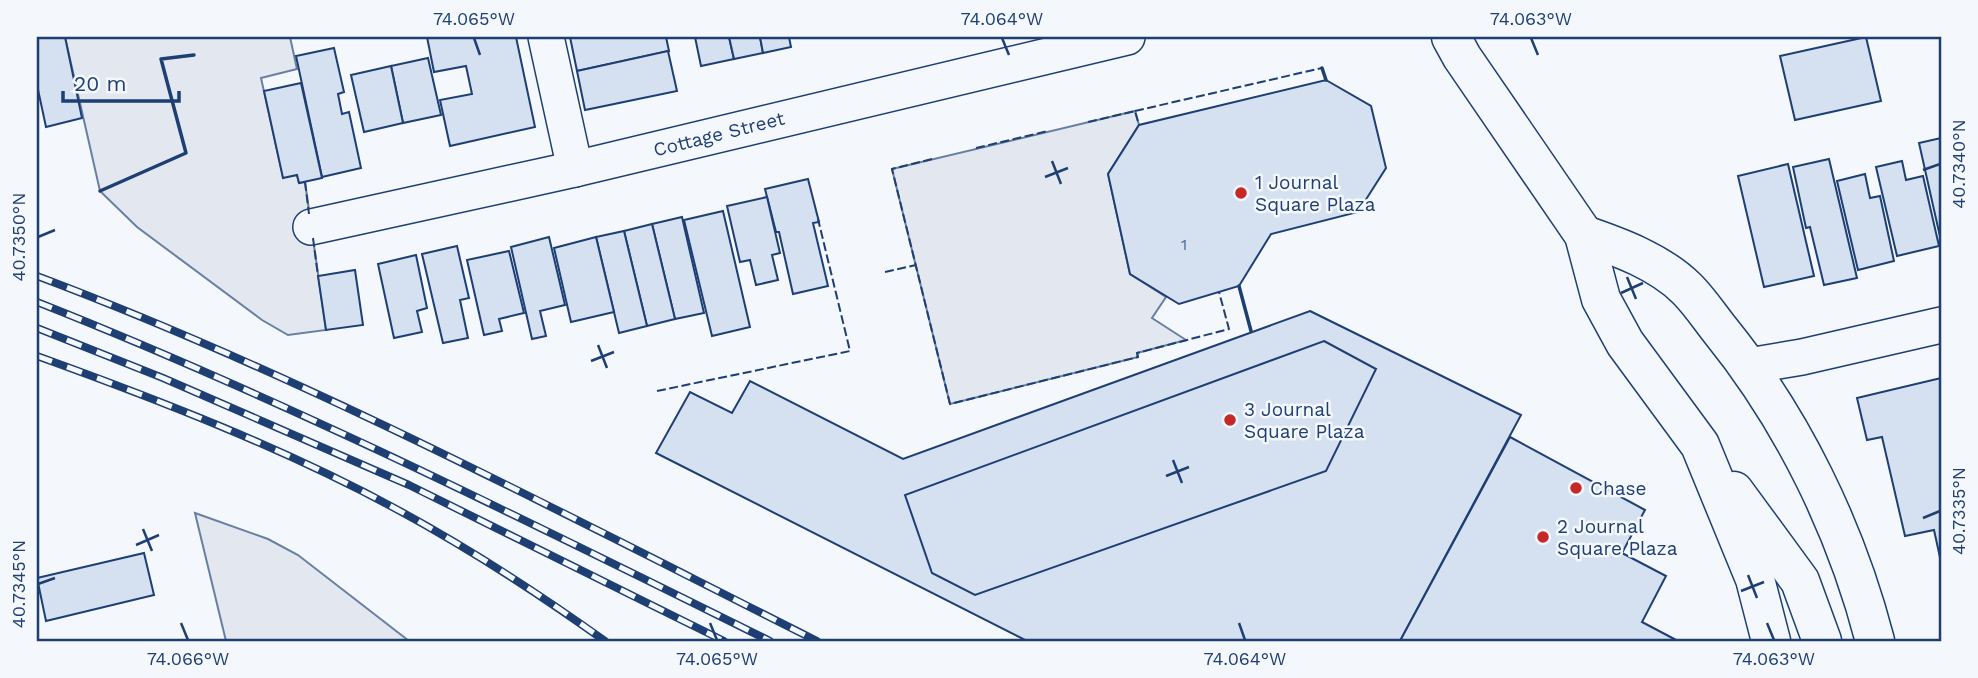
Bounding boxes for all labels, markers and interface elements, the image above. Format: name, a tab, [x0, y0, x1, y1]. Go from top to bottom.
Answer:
text: 74.065°W	[433, 8, 515, 29]
text: 74.064°W	[961, 8, 1043, 29]
text: 74.063°W	[1490, 8, 1572, 29]
scale bar	[63, 60, 178, 104]
text: 20 m	[74, 71, 126, 96]
street label: Cottage Street	[651, 107, 787, 161]
text: 40.7340°N	[1948, 119, 1969, 209]
place label: 1 Journal Square Plaza	[1255, 171, 1376, 216]
marker: 1 Journal Square Plaza	[1233, 185, 1249, 201]
text: 40.7350°N	[8, 193, 29, 281]
house number: 1	[1181, 235, 1187, 254]
place label: 3 Journal Square Plaza	[1244, 398, 1365, 443]
marker: 3 Journal Square Plaza	[1222, 412, 1238, 428]
text: 40.7335°N	[1948, 467, 1969, 555]
place label: Chase	[1590, 477, 1647, 500]
marker: Chase	[1568, 480, 1584, 496]
place label: 2 Journal Square Plaza	[1557, 515, 1678, 560]
marker: 2 Journal Square Plaza	[1535, 529, 1551, 545]
text: 40.7345°N	[8, 540, 29, 628]
text: 74.066°W	[147, 648, 229, 669]
text: 74.065°W	[676, 648, 758, 669]
text: 74.064°W	[1204, 648, 1286, 669]
text: 74.063°W	[1733, 648, 1815, 669]

